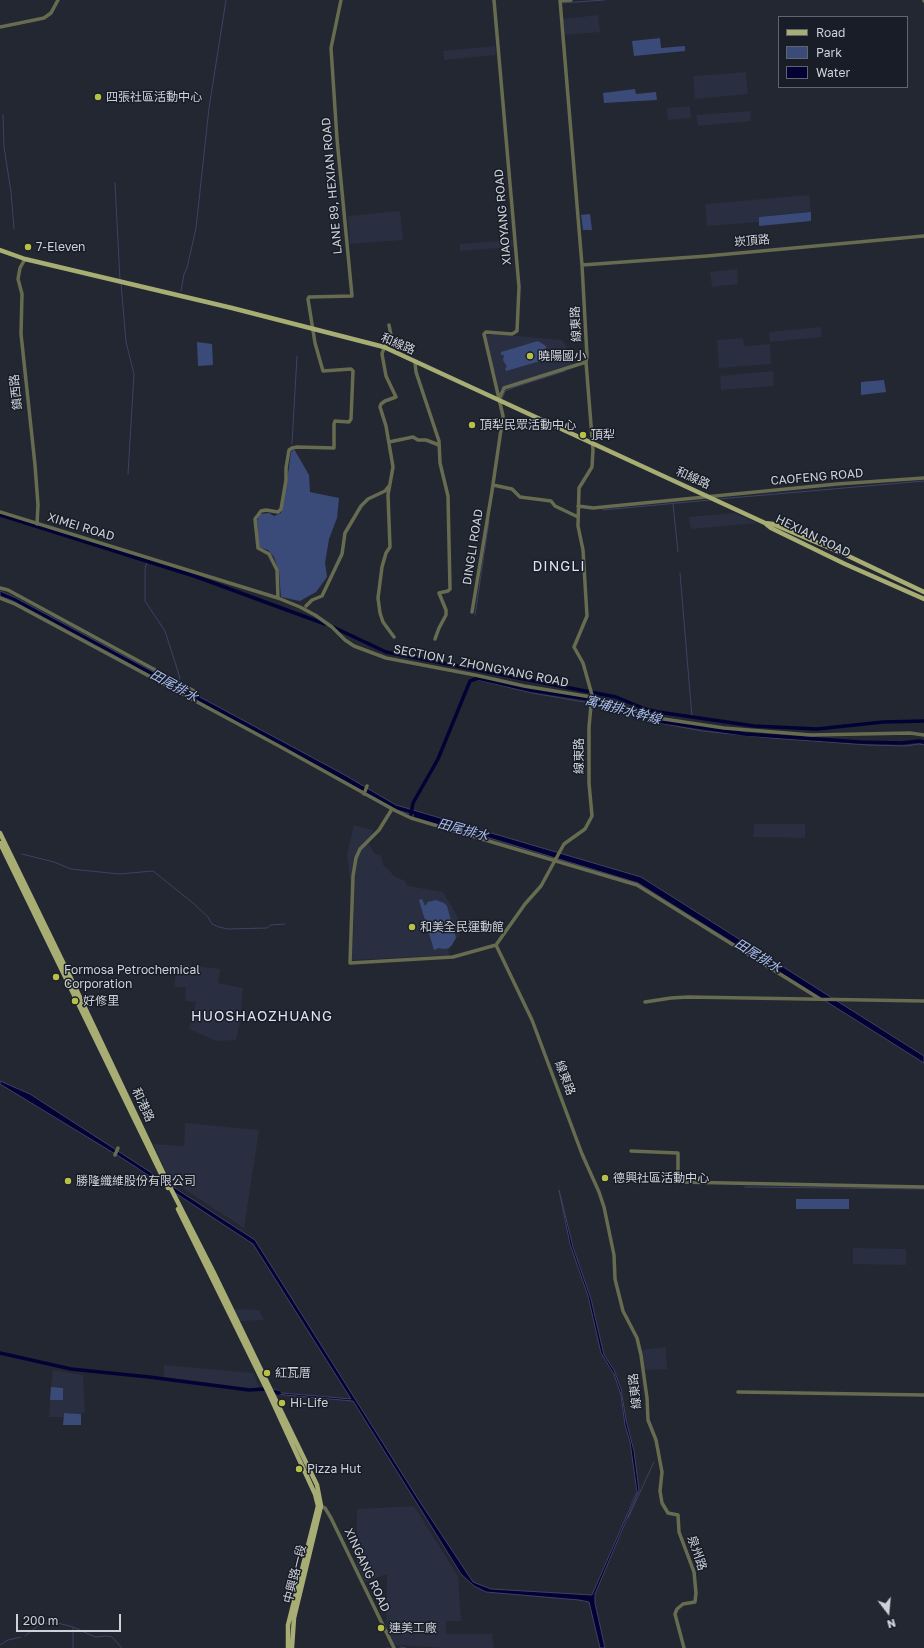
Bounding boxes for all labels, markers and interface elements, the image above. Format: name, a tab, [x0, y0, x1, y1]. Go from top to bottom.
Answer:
legend	[778, 16, 908, 88]
text: Road	[816, 25, 845, 40]
text: Park	[816, 45, 842, 60]
text: Water	[816, 65, 850, 80]
place label: 四張社區活動中心	[106, 90, 202, 104]
marker: 四張社區活動中心	[93, 92, 103, 102]
street label: LANE 89, HEXIAN ROAD	[319, 117, 345, 255]
street label: XIAOYANG ROAD	[492, 168, 514, 266]
street label: 崁頂路	[733, 232, 771, 250]
place label: 7-Eleven	[36, 240, 85, 254]
marker: 7-Eleven	[23, 242, 33, 252]
street label: 線東路	[568, 306, 584, 342]
street label: 和線路	[379, 330, 417, 358]
place label: 曉陽國小	[538, 349, 586, 363]
marker: 曉陽國小	[525, 351, 535, 361]
street label: 鎮西路	[7, 373, 25, 411]
place label: 頂犁民眾活動中心	[480, 418, 576, 432]
marker: 頂犁民眾活動中心	[467, 420, 477, 430]
place label: 頂犁	[591, 428, 615, 442]
marker: 頂犁	[578, 430, 588, 440]
street label: 和線路	[674, 464, 712, 492]
street label: CAOFENG ROAD	[770, 466, 864, 488]
street label: DINGLI ROAD	[460, 508, 486, 586]
street label: XIMEI ROAD	[46, 510, 116, 544]
street label: HEXIAN ROAD	[773, 512, 853, 560]
district label: DINGLI	[532, 559, 586, 575]
street label: SECTION 1, ZHONGYANG ROAD	[392, 642, 570, 690]
water label: 田尾排水	[147, 667, 201, 705]
water label: 寓埔排水幹線	[583, 692, 663, 728]
street label: 線東路	[572, 738, 586, 774]
water label: 田尾排水	[436, 816, 490, 844]
place label: 和美全民運動館	[420, 920, 504, 934]
marker: 和美全民運動館	[407, 922, 417, 932]
water label: 田尾排水	[732, 936, 784, 976]
place label: Formosa Petrochemical Corporation	[64, 963, 200, 991]
marker: Formosa Petrochemical Corporation	[51, 972, 61, 982]
place label: 好修里	[83, 994, 119, 1008]
marker: 好修里	[70, 996, 80, 1006]
district label: HUOSHAOZHUANG	[191, 1009, 333, 1025]
street label: 線東路	[552, 1059, 578, 1097]
street label: 和港路	[129, 1086, 157, 1124]
place label: 德興社區活動中心	[613, 1171, 709, 1185]
marker: 德興社區活動中心	[600, 1173, 610, 1183]
place label: 勝隆纖維股份有限公司	[76, 1174, 196, 1188]
marker: 勝隆纖維股份有限公司	[63, 1176, 73, 1186]
place label: 紅瓦厝	[275, 1366, 311, 1380]
marker: 紅瓦厝	[262, 1368, 272, 1378]
street label: 線東路	[626, 1372, 644, 1410]
place label: Hi-Life	[290, 1396, 328, 1410]
marker: Hi-Life	[277, 1398, 287, 1408]
place label: Pizza Hut	[307, 1462, 361, 1476]
marker: Pizza Hut	[294, 1464, 304, 1474]
street label: XINGANG ROAD	[341, 1526, 393, 1614]
street label: 泉州路	[684, 1534, 710, 1572]
street label: 中興路一段	[281, 1543, 309, 1605]
north arrow	[868, 1592, 908, 1632]
scale bar	[18, 1606, 123, 1632]
text: 200 m	[23, 1613, 58, 1628]
text: N	[886, 1617, 897, 1631]
place label: 連美工廠	[389, 1621, 437, 1635]
marker: 連美工廠	[376, 1623, 386, 1633]

